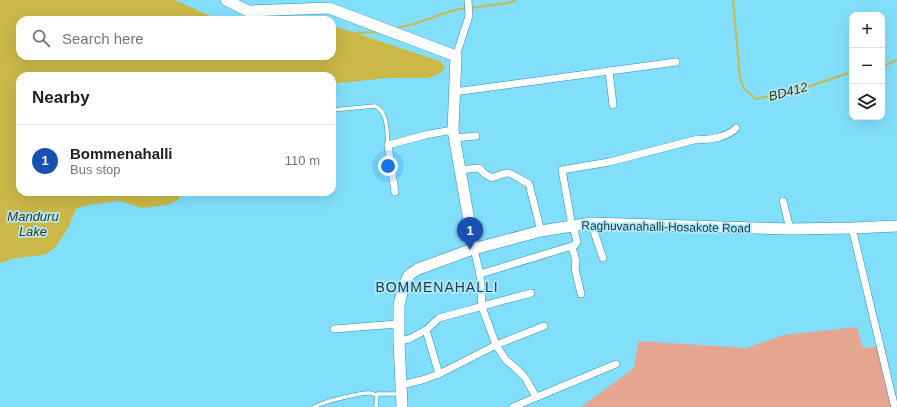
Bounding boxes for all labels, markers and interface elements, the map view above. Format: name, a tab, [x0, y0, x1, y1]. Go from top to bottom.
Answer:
map controls	[849, 12, 885, 120]
button: +	[849, 12, 885, 48]
search box	[16, 16, 336, 60]
icon: search	[30, 27, 52, 49]
text: Search here	[62, 30, 144, 47]
button: −	[849, 48, 885, 84]
water label: BD412	[767, 79, 810, 104]
button: layers	[849, 84, 885, 120]
text: Nearby	[32, 88, 90, 107]
text: Bommenahalli	[70, 145, 173, 162]
text: 1	[41, 153, 49, 168]
text: 110 m	[285, 153, 320, 168]
your location	[378, 156, 398, 176]
text: Bus stop	[70, 162, 121, 177]
water label: Manduru Lake	[7, 209, 59, 239]
pin: 1	[457, 217, 483, 250]
street label: Raghuvanahalli-Hosakote Road	[581, 219, 751, 235]
district label: BOMMENAHALLI	[375, 279, 499, 295]

